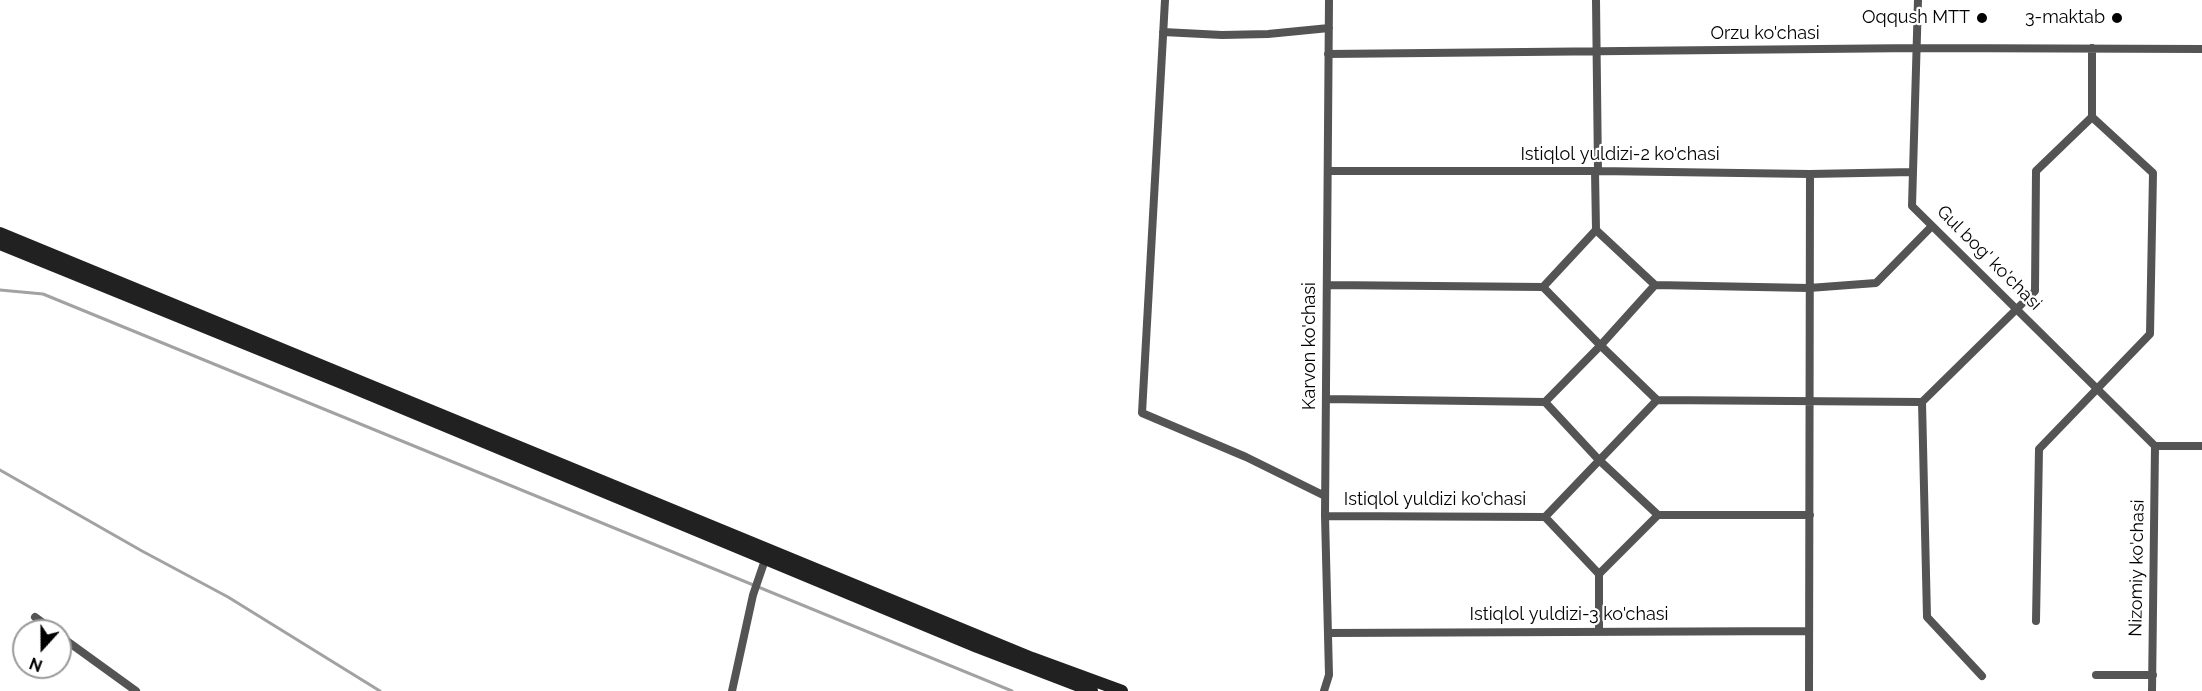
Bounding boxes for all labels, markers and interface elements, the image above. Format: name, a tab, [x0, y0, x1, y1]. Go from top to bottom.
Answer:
place label: Oqqush MTT	[1862, 7, 1970, 29]
place label: 3-maktab	[2025, 7, 2105, 29]
marker: Oqqush MTT	[1975, 11, 1989, 25]
marker: 3-maktab	[2110, 11, 2124, 25]
street label: Orzu ko'chasi	[1710, 23, 1820, 45]
street label: Istiqlol yuldizi-2 ko'chasi	[1520, 144, 1720, 166]
street label: Gul bog' ko'chasi	[1932, 201, 2046, 315]
street label: Karvon ko'chasi	[1299, 282, 1321, 410]
street label: Istiqlol yuldizi ko'chasi	[1344, 489, 1526, 511]
street label: Nizomiy ko'chasi	[2125, 499, 2149, 637]
street label: Istiqlol yuldizi-3 ko'chasi	[1470, 604, 1668, 626]
north arrow	[12, 619, 72, 679]
text: N	[27, 653, 45, 675]

